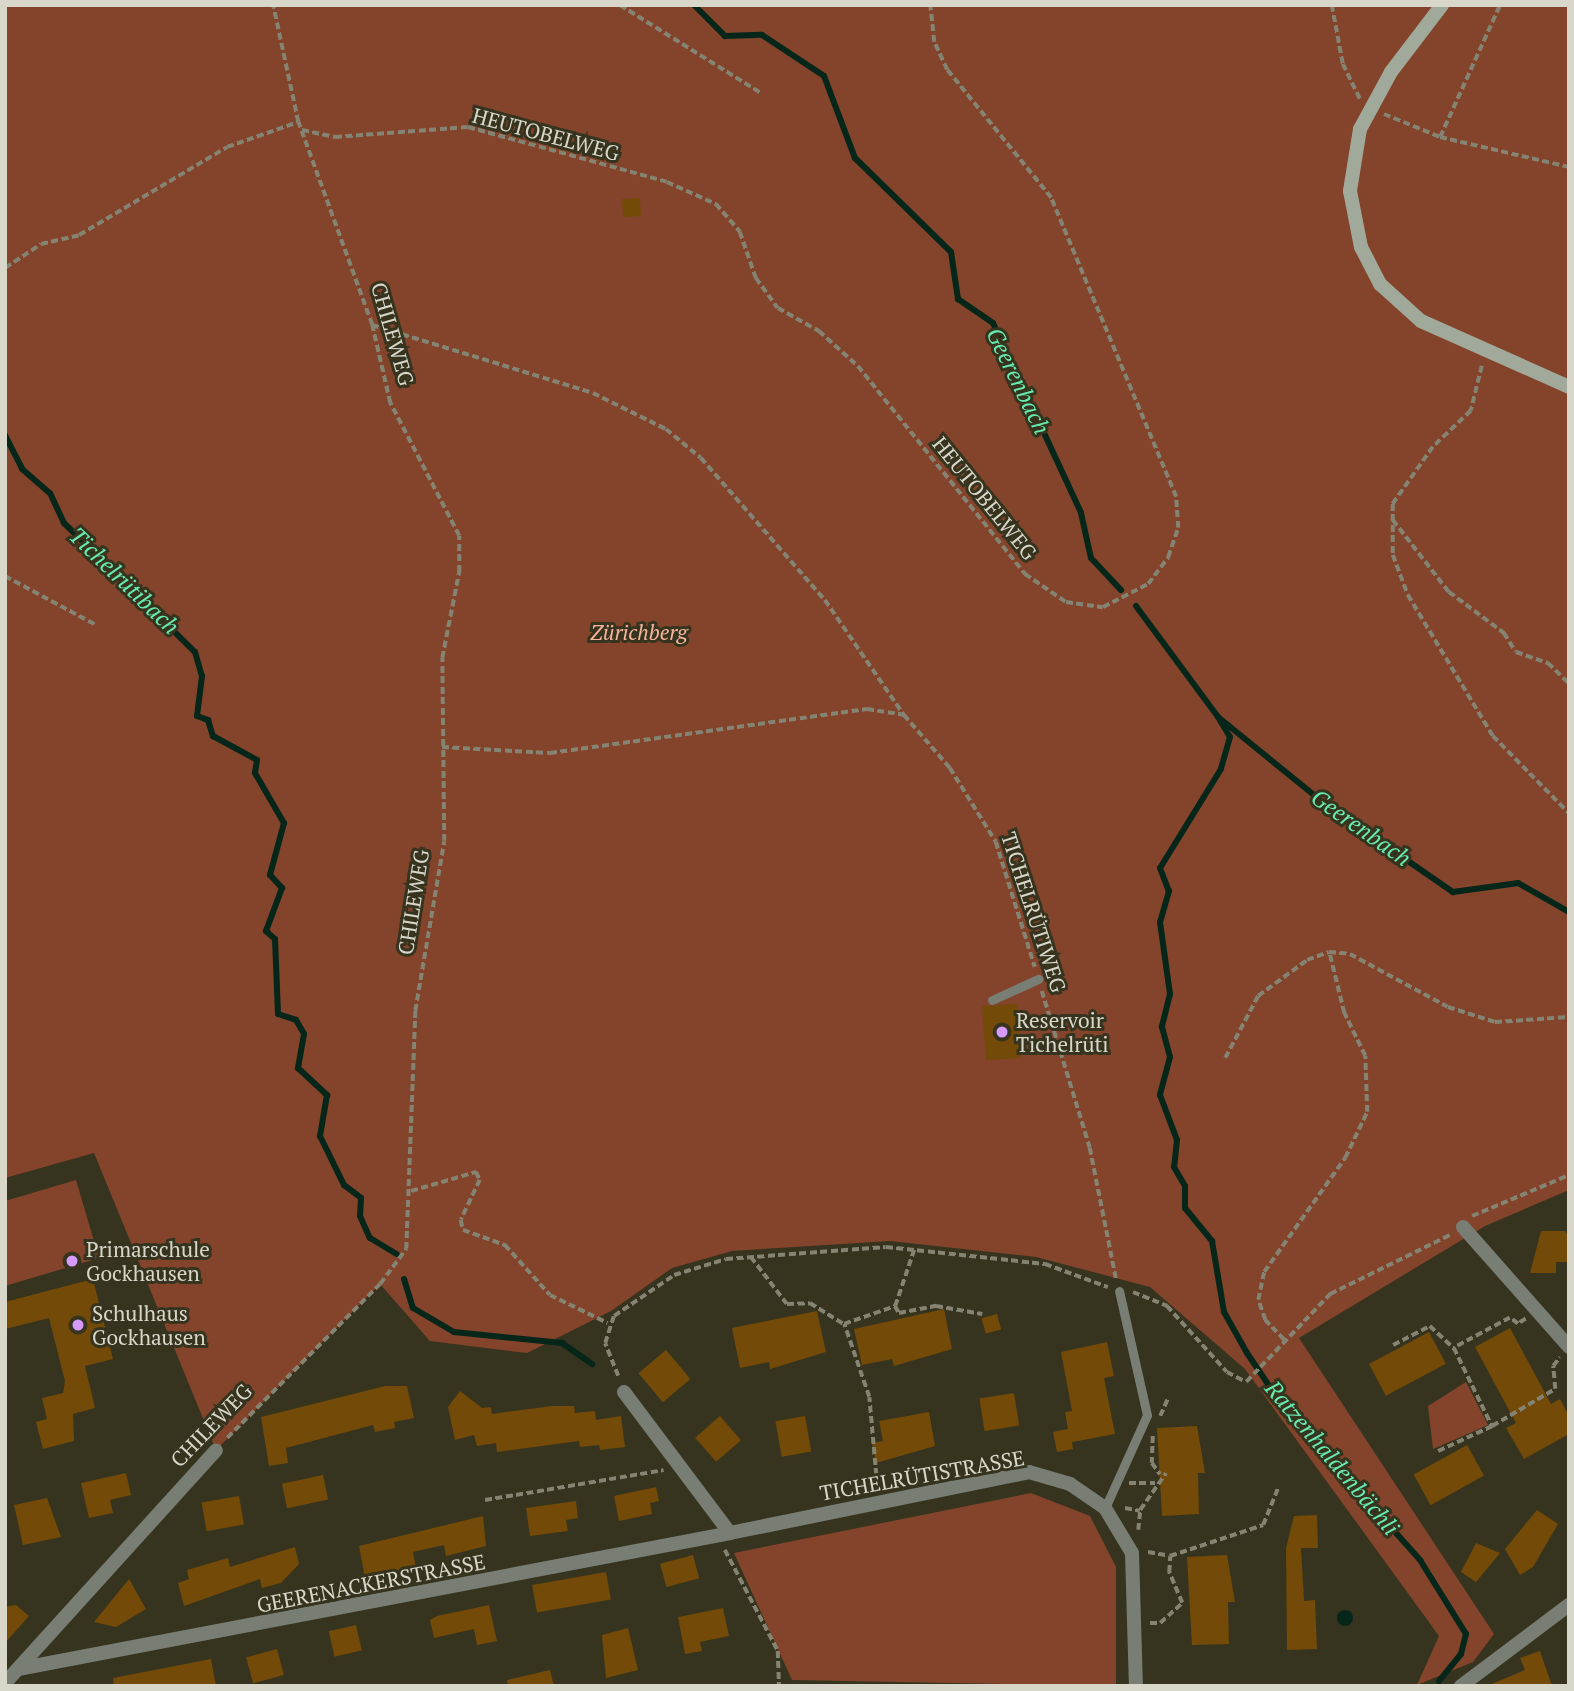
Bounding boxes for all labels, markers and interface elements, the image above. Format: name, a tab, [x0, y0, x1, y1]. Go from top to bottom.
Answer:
street label: HEUTOBELWEG	[470, 102, 622, 166]
street label: CHILEWEG	[366, 279, 420, 389]
water label: Geerenbach	[980, 323, 1056, 439]
street label: HEUTOBELWEG	[928, 431, 1042, 565]
water label: Tichelrütibach	[63, 522, 185, 640]
park label: Zürichberg	[590, 619, 688, 645]
water label: Geerenbach	[1306, 784, 1416, 872]
street label: TICHELRÜTIWEG	[996, 829, 1072, 995]
street label: CHILEWEG	[392, 848, 434, 956]
place label: Reservoir Tichelrüti	[1016, 1007, 1109, 1057]
marker: Reservoir Tichelrüti	[994, 1024, 1010, 1040]
place label: Primarschule Gockhausen	[86, 1236, 210, 1286]
marker: Primarschule Gockhausen	[64, 1253, 80, 1269]
place label: Schulhaus Gockhausen	[92, 1300, 206, 1350]
marker: Schulhaus Gockhausen	[70, 1317, 86, 1333]
water label: Ratzenhaldenbächli	[1259, 1375, 1405, 1541]
street label: CHILEWEG	[165, 1378, 257, 1472]
street label: TICHELRÜTISTRASSE	[818, 1445, 1026, 1505]
street label: GEERENACKERSTRASSE	[254, 1548, 488, 1618]

